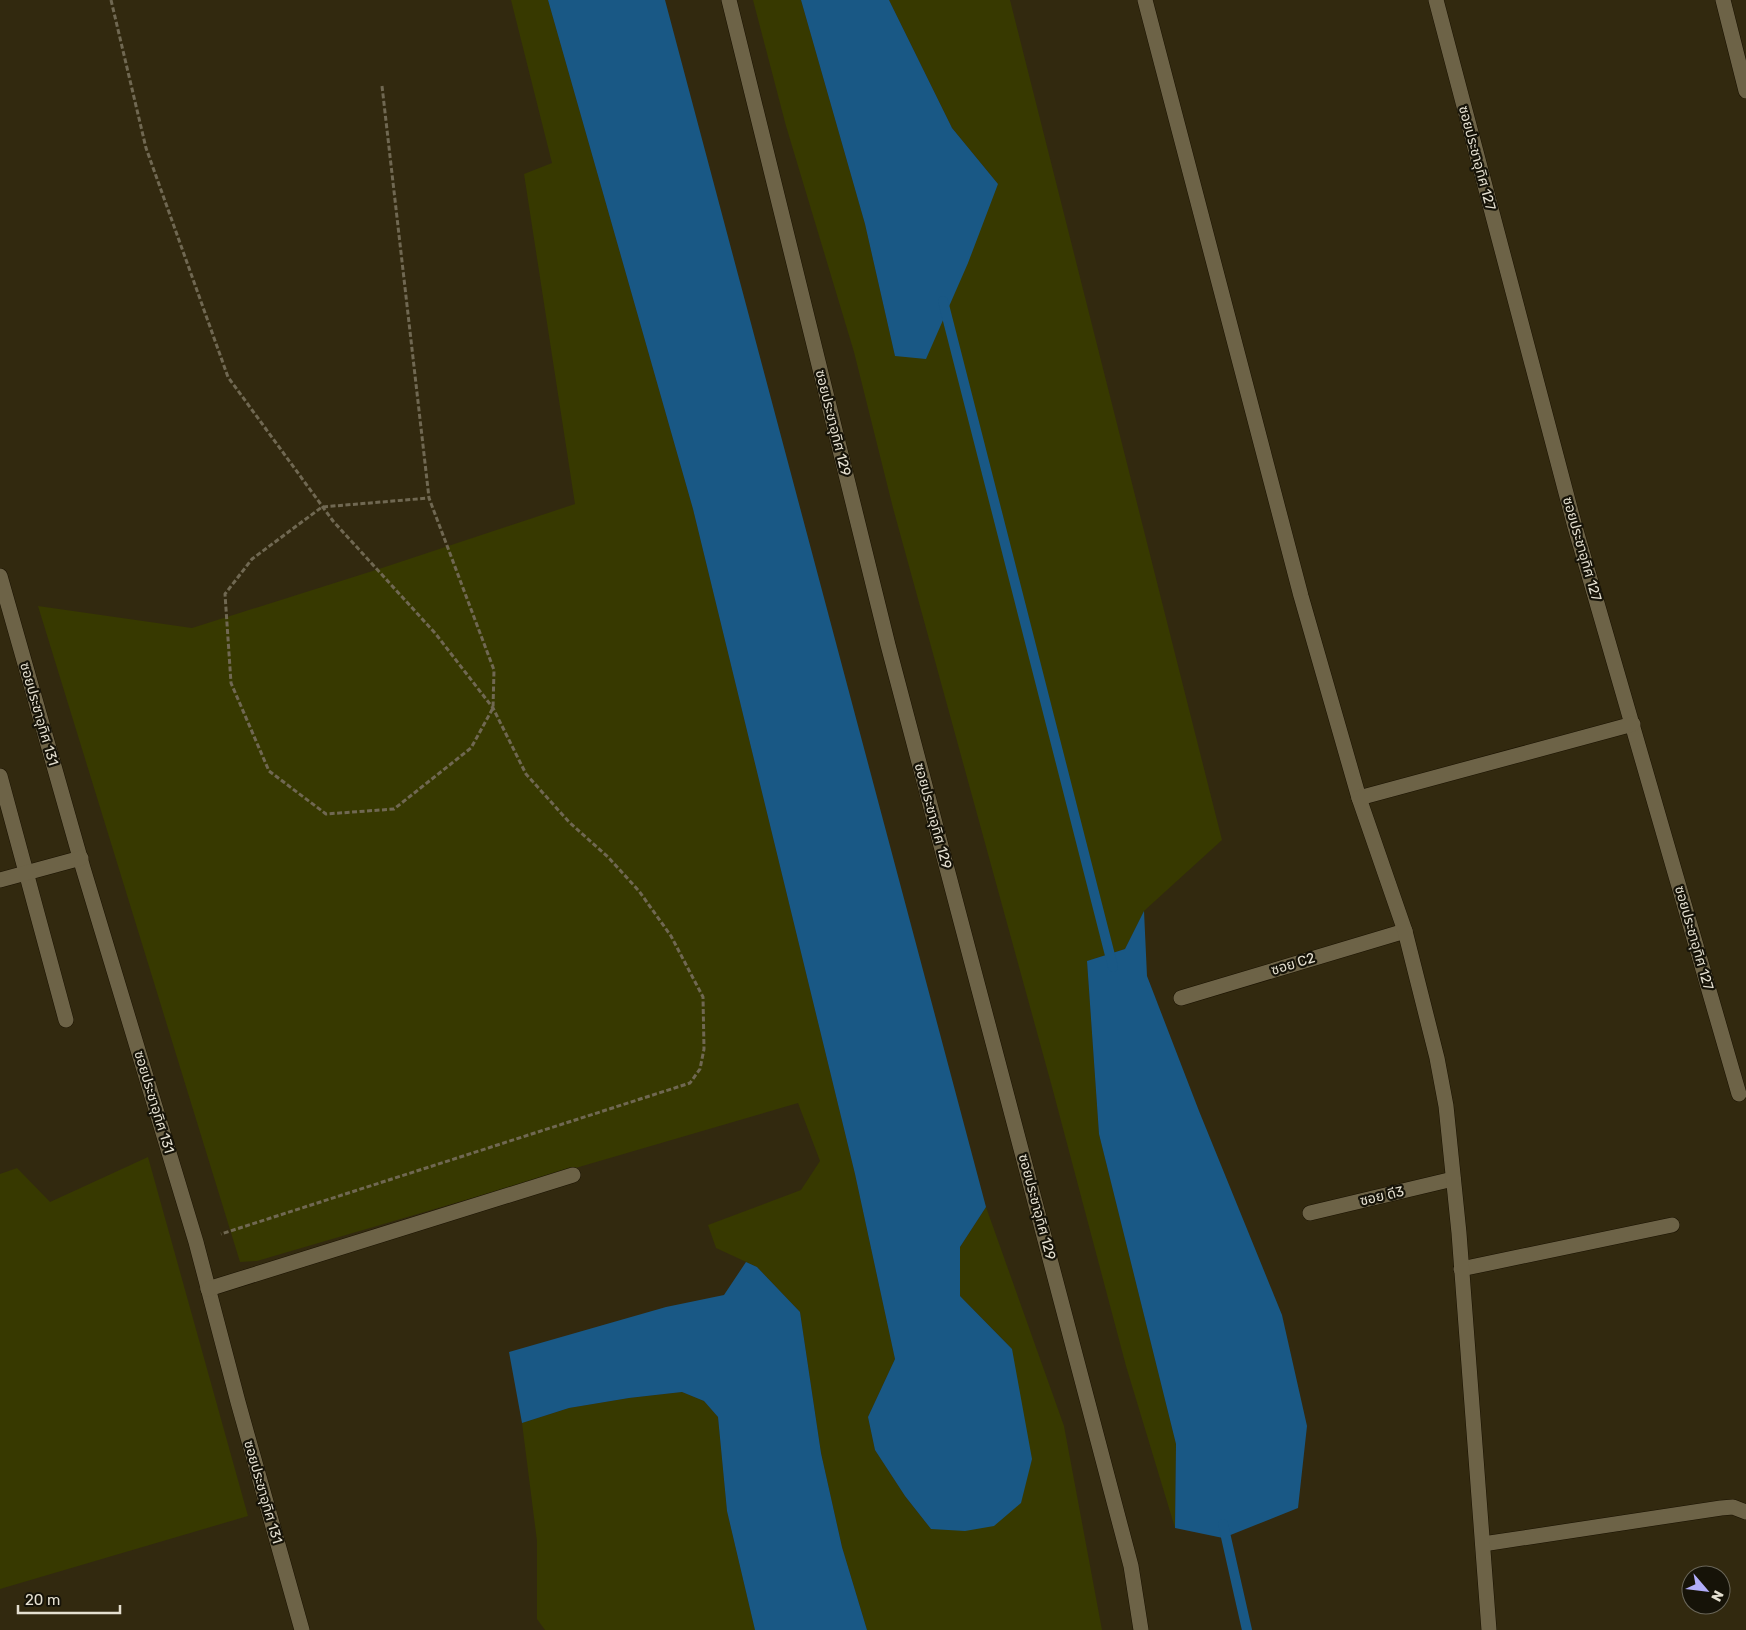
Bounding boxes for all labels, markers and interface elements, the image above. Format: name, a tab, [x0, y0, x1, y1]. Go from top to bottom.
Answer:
street label: ซอยประชาอุทิศ 127	[1455, 104, 1499, 212]
street label: ซอยประชาอุทิศ 129	[812, 368, 854, 478]
street label: ซอยประชาอุทิศ 127	[1559, 495, 1605, 603]
street label: ซอยประชาอุทิศ 131	[16, 660, 62, 768]
street label: ซอยประชาอุทิศ 129	[911, 761, 955, 871]
street label: ซอยประชาอุทิศ 127	[1671, 884, 1717, 992]
street label: ซอย C2	[1269, 949, 1317, 979]
street label: ซอยประชาอุทิศ 131	[130, 1049, 178, 1155]
street label: ซอยประชาอุทิศ 129	[1015, 1152, 1059, 1262]
street label: ซอย ดี3	[1358, 1183, 1406, 1209]
street label: ซอยประชาอุทิศ 131	[240, 1438, 286, 1546]
north arrow	[1681, 1565, 1731, 1615]
scale bar	[18, 1582, 120, 1614]
text: N	[1707, 1587, 1727, 1604]
text: 20 m	[25, 1591, 60, 1609]

